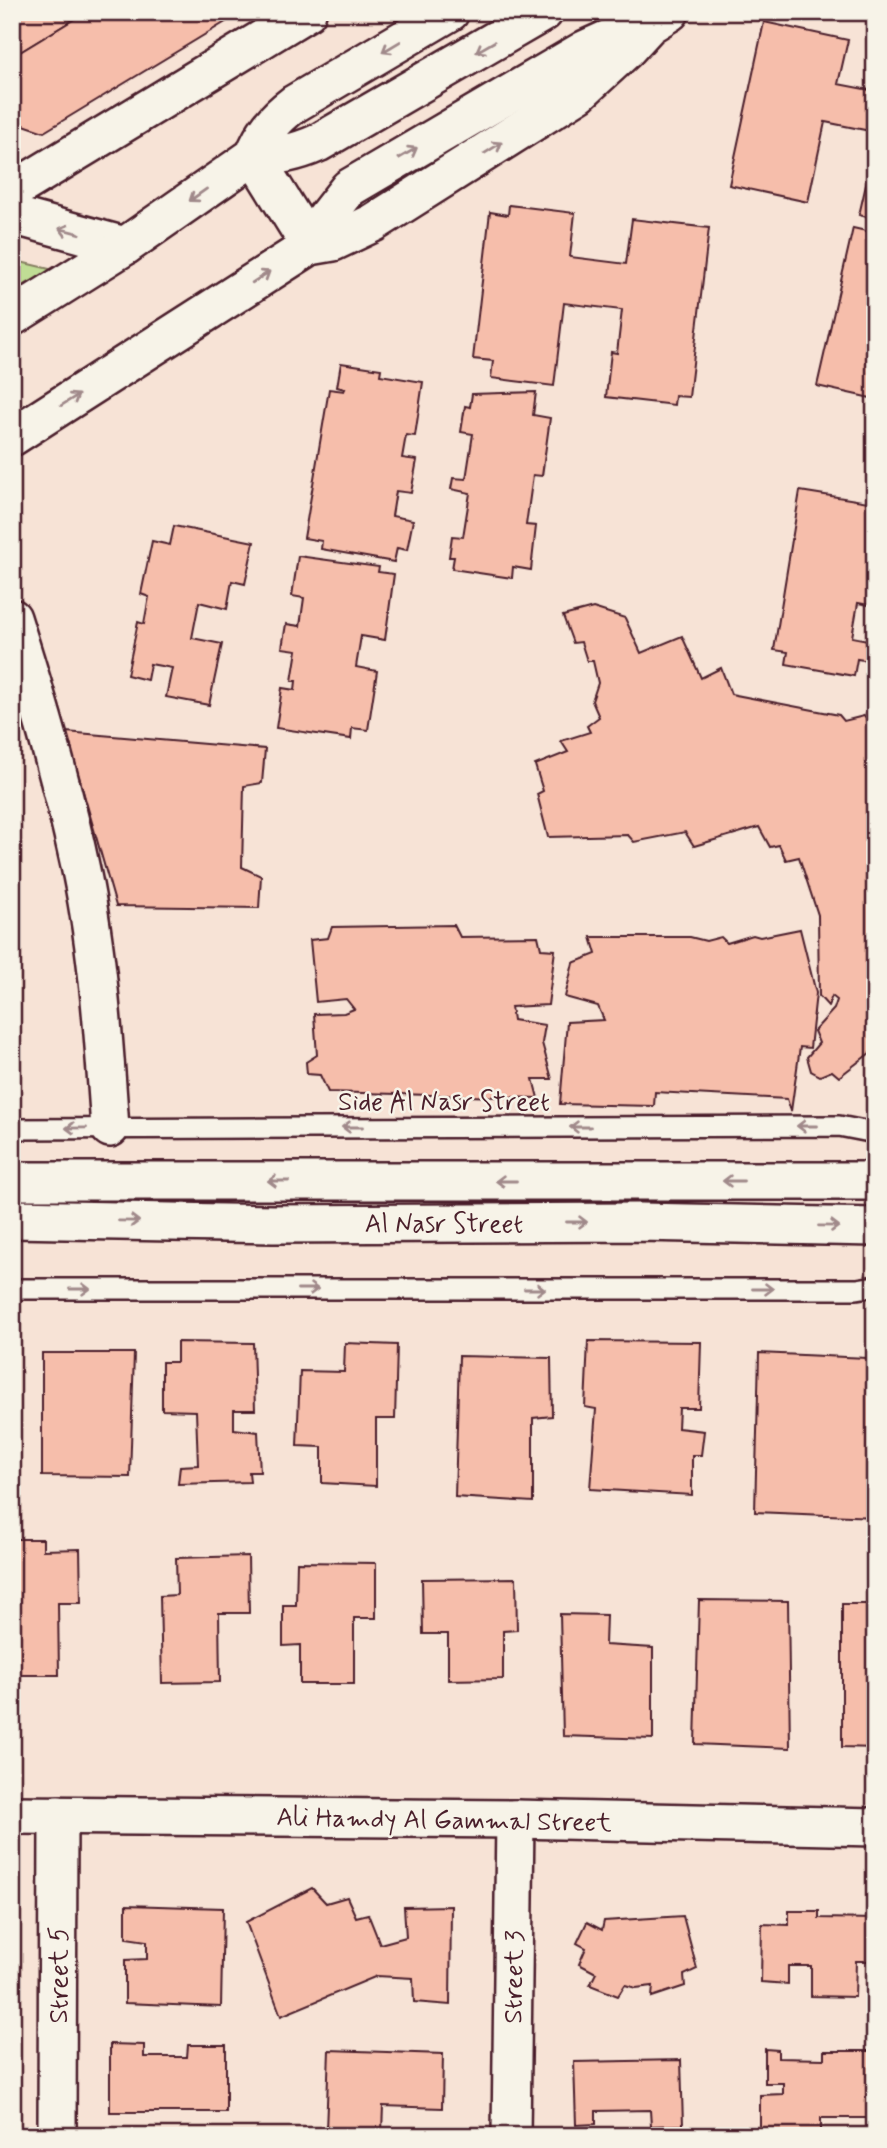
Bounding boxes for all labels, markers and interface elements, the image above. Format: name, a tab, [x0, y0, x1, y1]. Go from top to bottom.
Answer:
one-way arrow	[382, 40, 402, 54]
one-way arrow	[475, 40, 495, 54]
one-way arrow	[482, 140, 502, 154]
one-way arrow	[397, 146, 417, 160]
one-way arrow	[189, 188, 208, 202]
one-way arrow	[58, 223, 80, 236]
one-way arrow	[251, 270, 271, 284]
one-way arrow	[60, 393, 79, 408]
street label: Side Al Nasr Street	[338, 1086, 550, 1120]
one-way arrow	[796, 1119, 819, 1133]
one-way arrow	[341, 1120, 364, 1134]
one-way arrow	[569, 1120, 592, 1134]
one-way arrow	[65, 1121, 88, 1135]
one-way arrow	[267, 1174, 290, 1188]
one-way arrow	[494, 1174, 517, 1188]
one-way arrow	[722, 1174, 745, 1188]
street label: Al Nasr Street	[365, 1208, 523, 1242]
one-way arrow	[118, 1214, 141, 1228]
one-way arrow	[566, 1215, 589, 1229]
one-way arrow	[818, 1219, 841, 1233]
one-way arrow	[69, 1282, 92, 1296]
one-way arrow	[296, 1282, 319, 1296]
one-way arrow	[524, 1282, 547, 1296]
one-way arrow	[751, 1282, 774, 1296]
street label: Ali Hamdy Al Gammal Street	[276, 1801, 612, 1841]
street label: Street 5	[43, 1926, 77, 2024]
street label: Street 3	[497, 1930, 533, 2024]

